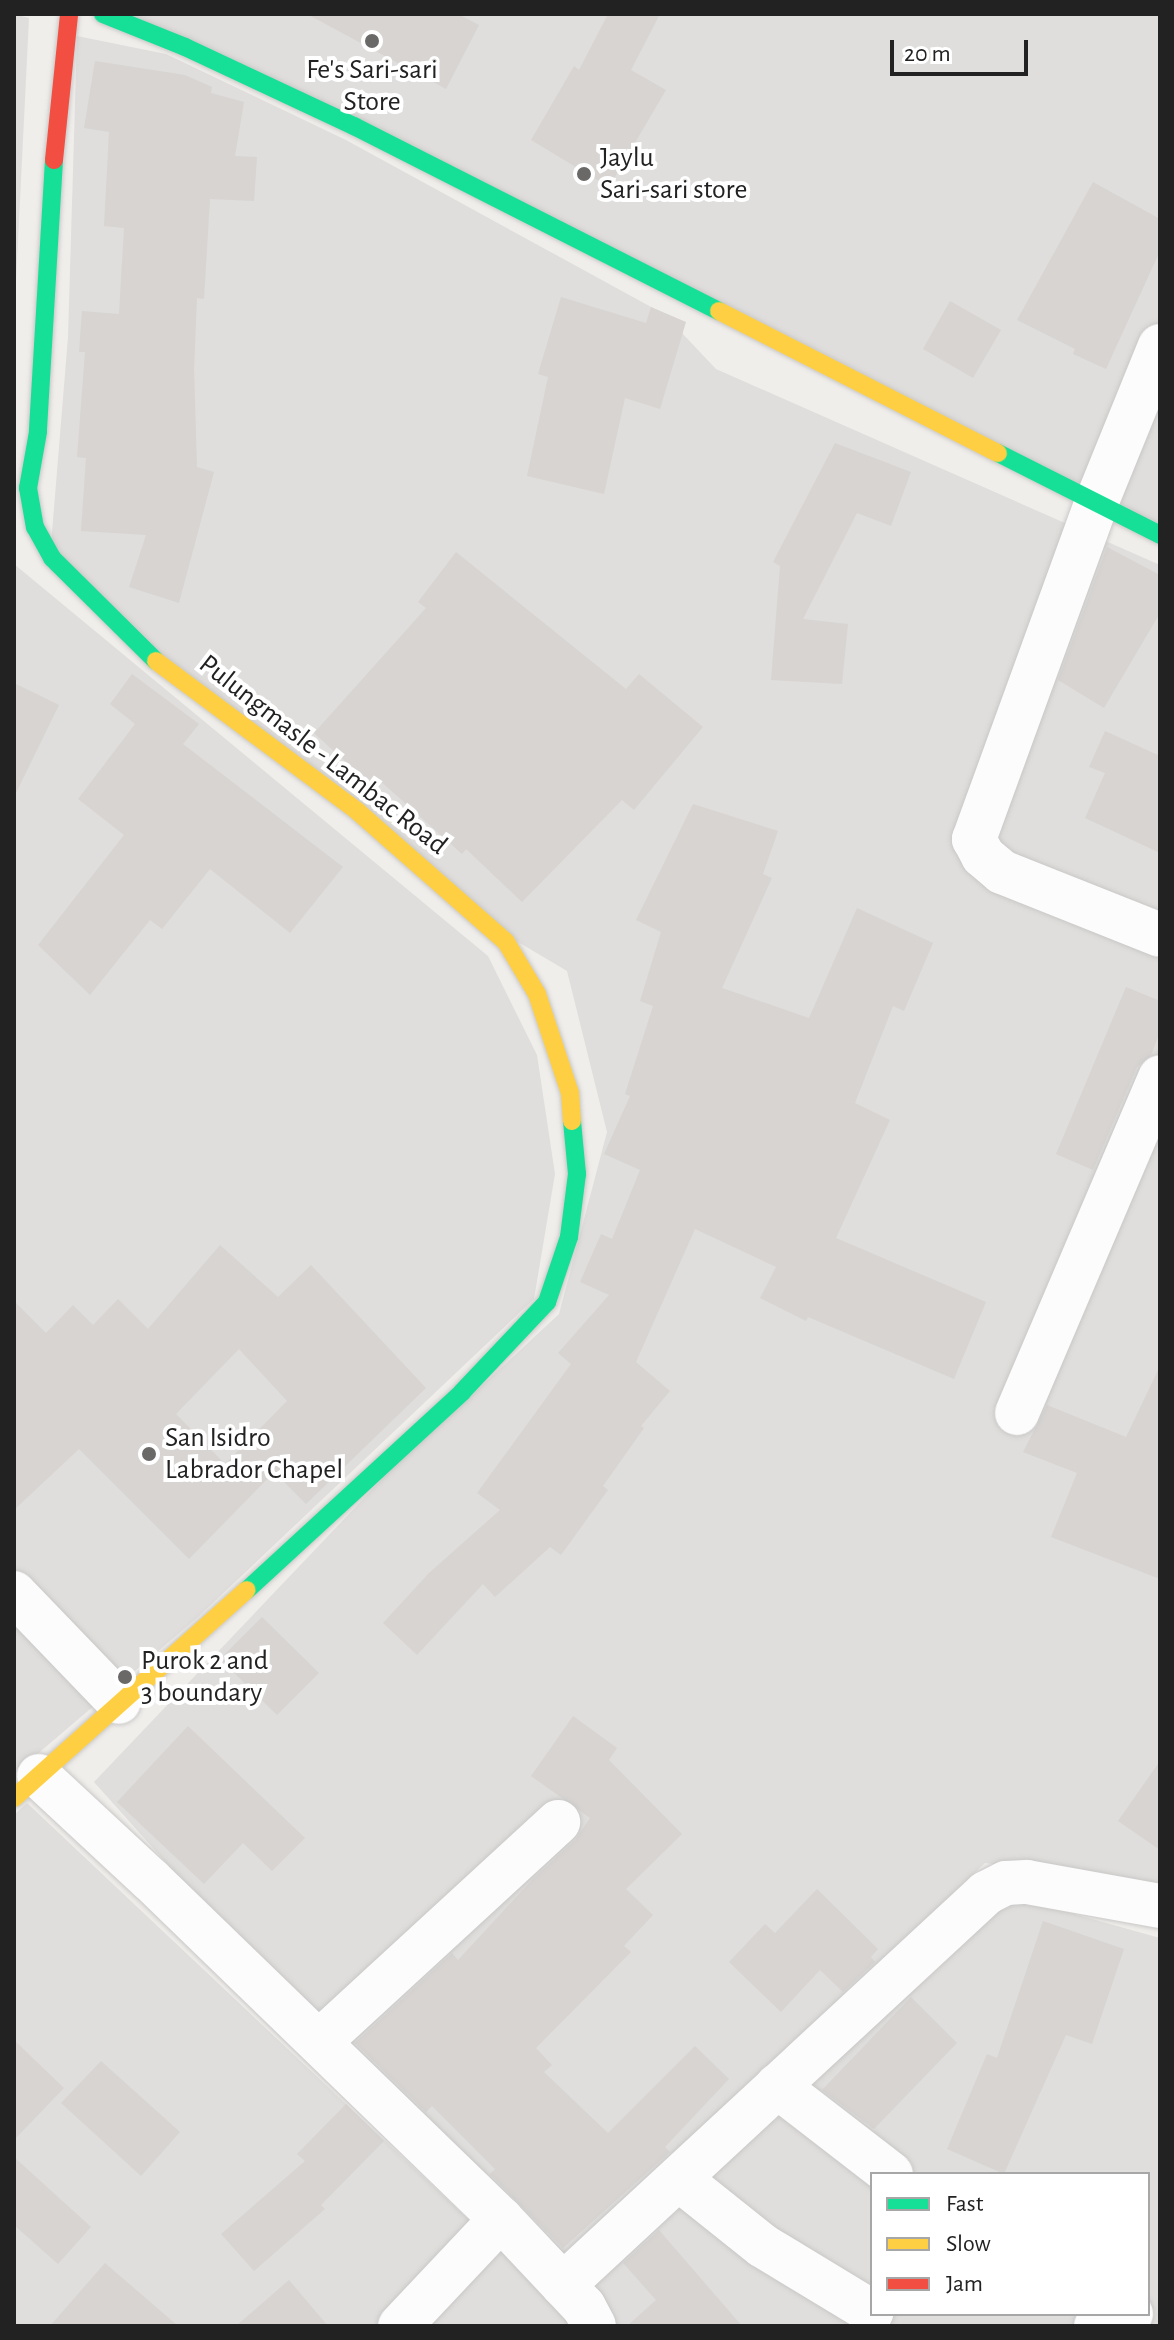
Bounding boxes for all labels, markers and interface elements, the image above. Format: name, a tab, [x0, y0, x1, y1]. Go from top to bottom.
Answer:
scale bar	[894, 24, 1032, 74]
marker: Fe's Sari-sari Store	[363, 32, 381, 50]
text: 20 m	[904, 42, 951, 66]
place label: Fe's Sari-sari Store	[306, 53, 438, 119]
place label: Jaylu Sari-sari store	[600, 141, 747, 207]
marker: Jaylu Sari-sari store	[575, 165, 593, 183]
street label: Pulungmasle - Lambac Road	[192, 648, 454, 862]
place label: San Isidro Labrador Chapel	[165, 1421, 343, 1487]
marker: San Isidro Labrador Chapel	[140, 1445, 158, 1463]
place label: Purok 2 and 3 boundary	[141, 1644, 268, 1710]
marker: Purok 2 and 3 boundary	[116, 1668, 134, 1686]
legend	[870, 2172, 1150, 2316]
text: Fast	[946, 2192, 983, 2216]
text: Slow	[946, 2232, 991, 2256]
text: Jam	[946, 2272, 983, 2296]

